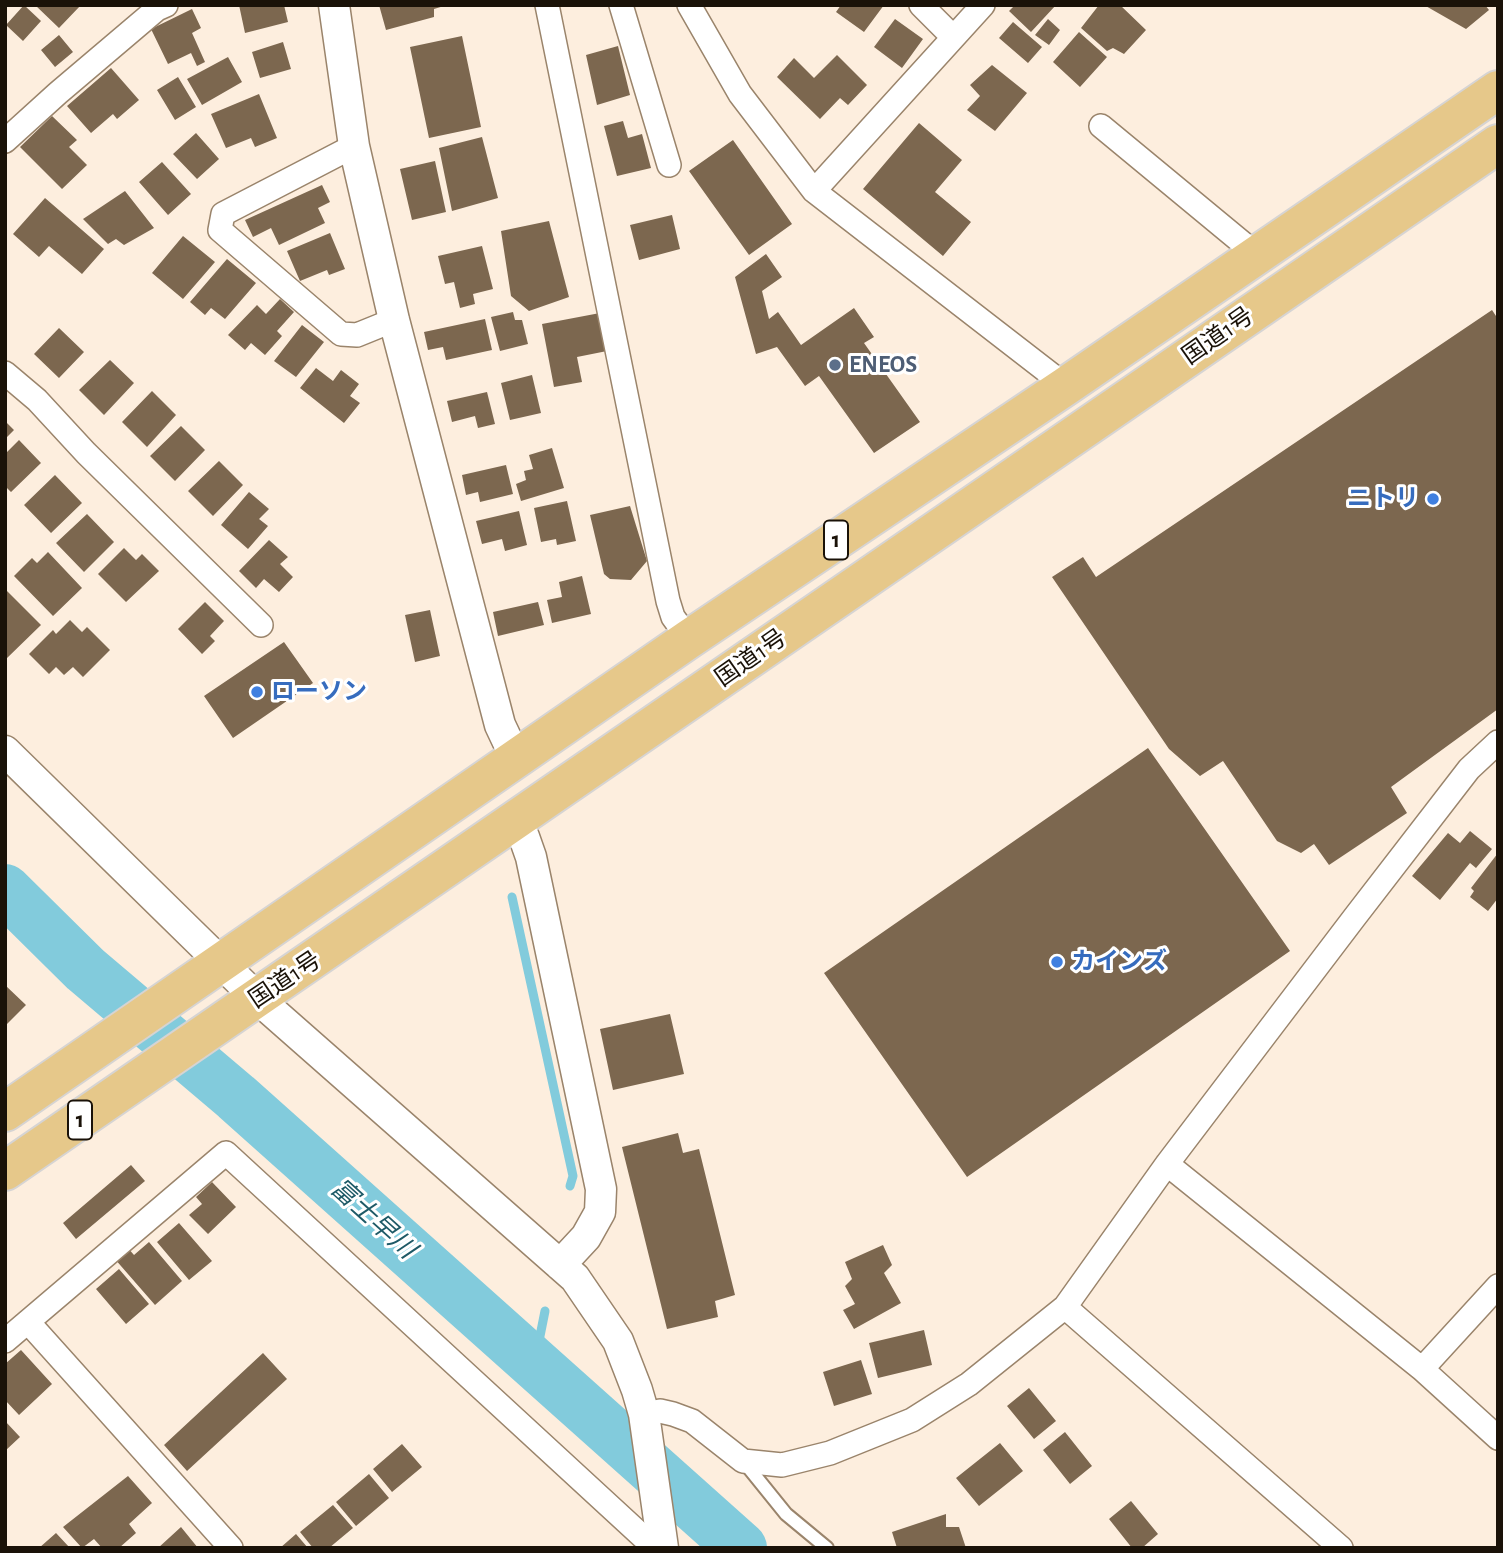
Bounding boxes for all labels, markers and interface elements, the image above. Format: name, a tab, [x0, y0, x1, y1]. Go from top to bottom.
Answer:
street label: 国道1号	[1177, 301, 1259, 371]
place label: ENEOS	[849, 351, 917, 379]
marker: ENEOS	[827, 357, 843, 373]
place label: ニトリ	[1347, 485, 1419, 513]
marker: ニトリ	[1425, 491, 1441, 507]
road number: 1	[824, 520, 848, 560]
street label: 国道1号	[710, 623, 792, 693]
place label: ローソン	[271, 678, 367, 706]
marker: ローソン	[249, 684, 265, 700]
street label: 国道1号	[244, 946, 326, 1014]
place label: カインズ	[1071, 948, 1167, 976]
marker: カインズ	[1049, 954, 1065, 970]
road number: 1	[68, 1100, 92, 1140]
water label: 富士早川	[324, 1173, 422, 1265]

